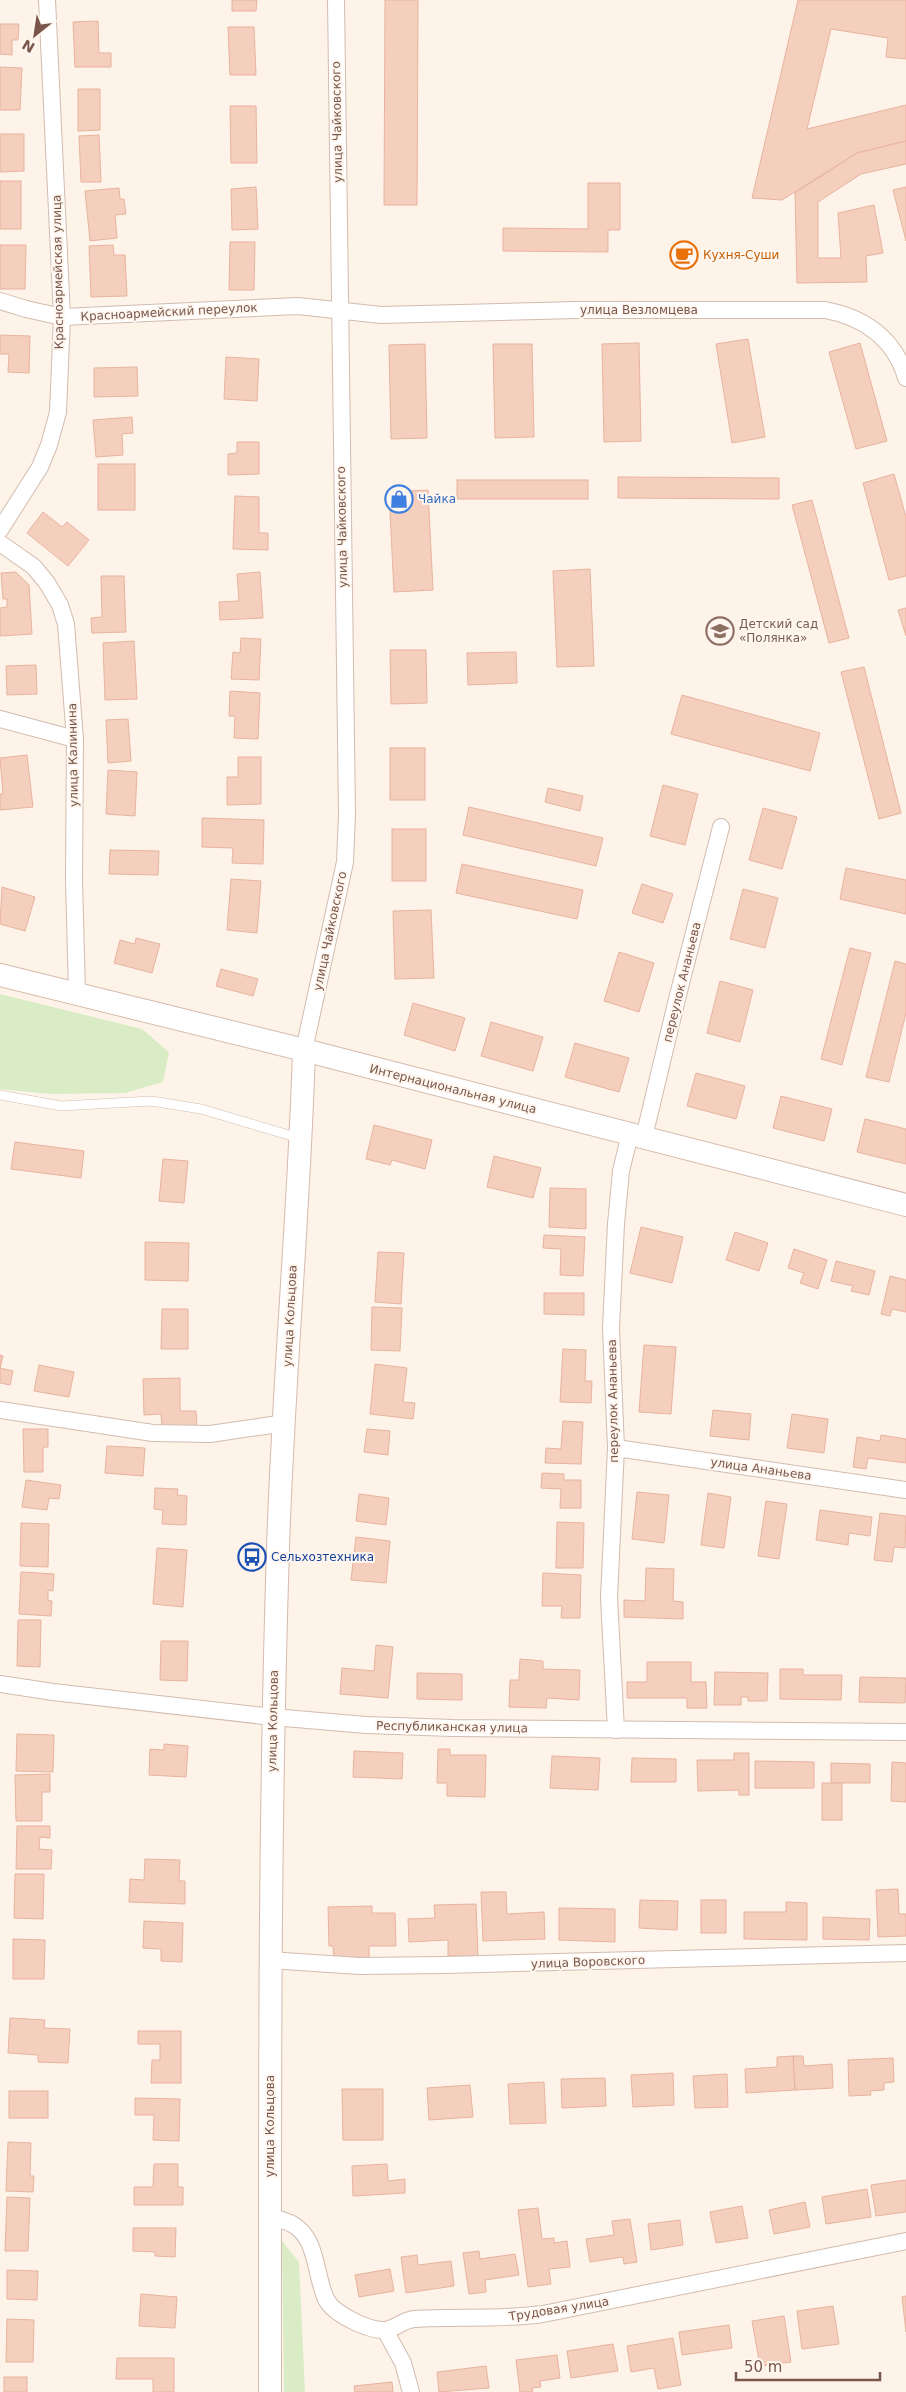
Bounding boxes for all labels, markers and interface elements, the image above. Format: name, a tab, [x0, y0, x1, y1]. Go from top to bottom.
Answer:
north arrow	[10, 10, 60, 60]
text: N	[19, 36, 38, 56]
street label: улица Чайковского	[329, 61, 345, 183]
street label: Красноармейская улица	[50, 194, 66, 350]
cafe icon: Кухня-Суши	[669, 240, 699, 270]
place label: Кухня-Суши	[703, 248, 779, 262]
street label: Красноармейский переулок	[80, 300, 258, 324]
street label: улица Везломцева	[580, 303, 698, 317]
street label: улица Чайковского	[334, 466, 350, 588]
shop icon: Чайка	[384, 484, 414, 514]
place label: Чайка	[418, 492, 456, 506]
school or university icon: Детский сад «Полянка»	[705, 616, 735, 646]
place label: Детский сад «Полянка»	[739, 617, 818, 645]
street label: улица Калинина	[65, 703, 81, 807]
street label: улица Чайковского	[310, 870, 350, 992]
street label: переулок Ананьева	[660, 920, 704, 1044]
street label: Интернациональная улица	[368, 1061, 538, 1117]
street label: улица Кольцова	[280, 1264, 300, 1368]
street label: переулок Ананьева	[605, 1339, 621, 1463]
street label: улица Ананьева	[709, 1455, 813, 1483]
bus stop icon: Сельхозтехника	[237, 1542, 267, 1572]
place label: Сельхозтехника	[271, 1550, 374, 1564]
street label: улица Кольцова	[265, 1670, 281, 1772]
street label: Республиканская улица	[376, 1719, 528, 1735]
street label: улица Воровского	[531, 1953, 645, 1971]
street label: улица Кольцова	[263, 2075, 277, 2177]
street label: Трудовая улица	[507, 2294, 610, 2324]
scale bar	[736, 2350, 880, 2382]
text: 50 m	[744, 2358, 782, 2376]

